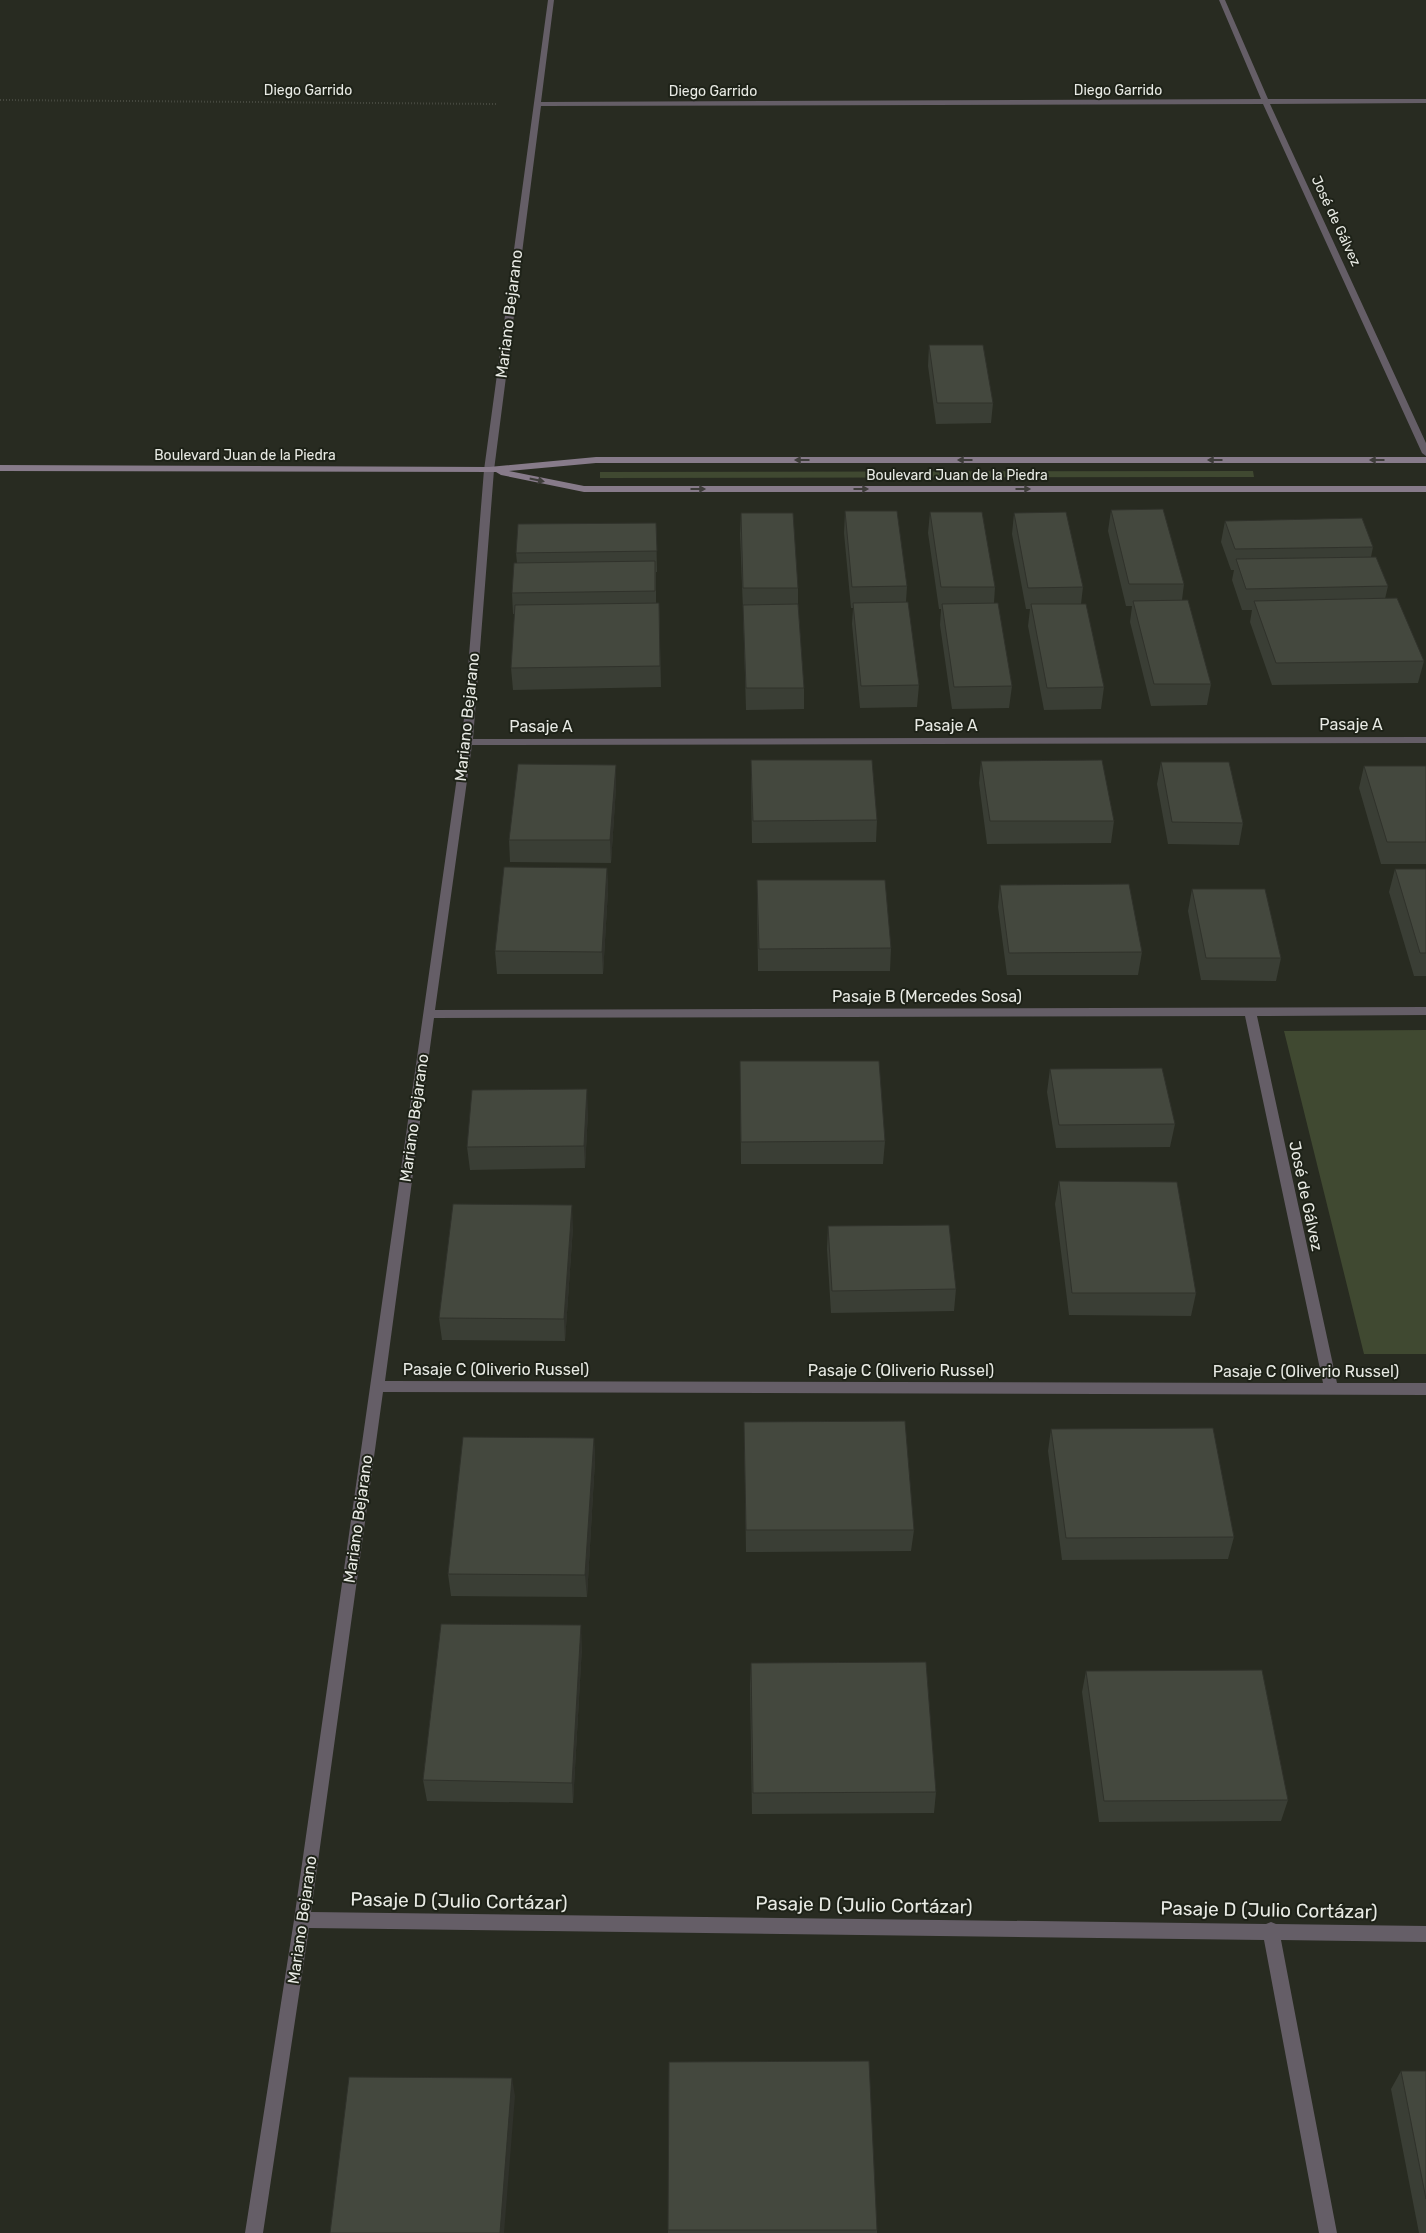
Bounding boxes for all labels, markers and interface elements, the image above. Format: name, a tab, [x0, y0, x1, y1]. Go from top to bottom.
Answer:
street label: Diego Garrido	[264, 82, 352, 99]
street label: Diego Garrido	[1074, 82, 1162, 99]
street label: Diego Garrido	[669, 83, 757, 100]
street label: José de Gálvez	[1308, 173, 1364, 269]
street label: Mariano Bejarano	[492, 249, 526, 379]
street label: Boulevard Juan de la Piedra	[154, 447, 336, 464]
one-way arrow	[794, 456, 810, 464]
one-way arrow	[957, 456, 973, 464]
one-way arrow	[1207, 456, 1223, 464]
one-way arrow	[1369, 456, 1385, 464]
street label: Boulevard Juan de la Piedra	[866, 467, 1048, 484]
one-way arrow	[529, 476, 544, 484]
one-way arrow	[691, 485, 707, 493]
one-way arrow	[853, 485, 869, 493]
one-way arrow	[1016, 485, 1032, 493]
street label: Mariano Bejarano	[451, 652, 483, 782]
street label: Pasaje A	[1319, 715, 1383, 734]
street label: Pasaje A	[914, 716, 978, 735]
street label: Pasaje A	[509, 717, 573, 736]
street label: Pasaje B (Mercedes Sosa)	[832, 987, 1022, 1006]
street label: Mariano Bejarano	[396, 1053, 432, 1183]
street label: José de Gálvez	[1285, 1139, 1327, 1253]
street label: Pasaje C (Oliverio Russel)	[403, 1360, 589, 1379]
street label: Pasaje C (Oliverio Russel)	[808, 1361, 994, 1380]
street label: Pasaje C (Oliverio Russel)	[1213, 1362, 1399, 1381]
street label: Mariano Bejarano	[340, 1454, 376, 1584]
street label: Mariano Bejarano	[284, 1855, 320, 1985]
street label: Pasaje D (Julio Cortázar)	[350, 1888, 568, 1914]
street label: Pasaje D (Julio Cortázar)	[755, 1892, 973, 1918]
street label: Pasaje D (Julio Cortázar)	[1160, 1897, 1378, 1923]

